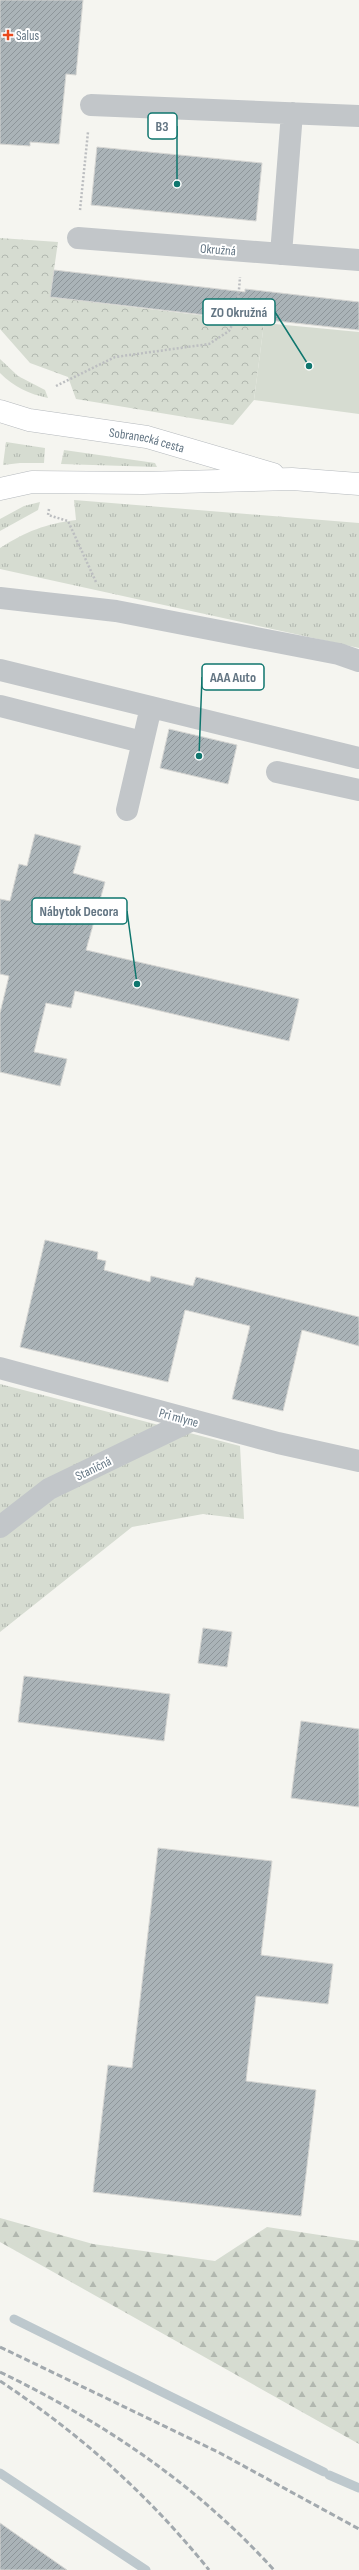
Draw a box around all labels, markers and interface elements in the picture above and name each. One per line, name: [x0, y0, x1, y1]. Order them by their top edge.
place label: Salus: [16, 28, 39, 44]
marker: Salus: [3, 30, 13, 40]
callout: B3: [148, 113, 177, 139]
text: B3: [156, 118, 168, 135]
street label: Okružná: [199, 240, 236, 260]
callout: ZO Okružná: [203, 299, 275, 325]
text: ZO Okružná: [211, 304, 268, 321]
street label: Sobranecká cesta: [108, 425, 186, 457]
callout: AAA Auto: [202, 664, 264, 690]
text: AAA Auto: [209, 669, 256, 686]
callout: Nábytok Decora: [32, 898, 127, 924]
text: Nábytok Decora: [40, 903, 119, 920]
street label: Pri mlyne: [157, 1405, 200, 1431]
street label: Staničná: [73, 1453, 114, 1484]

